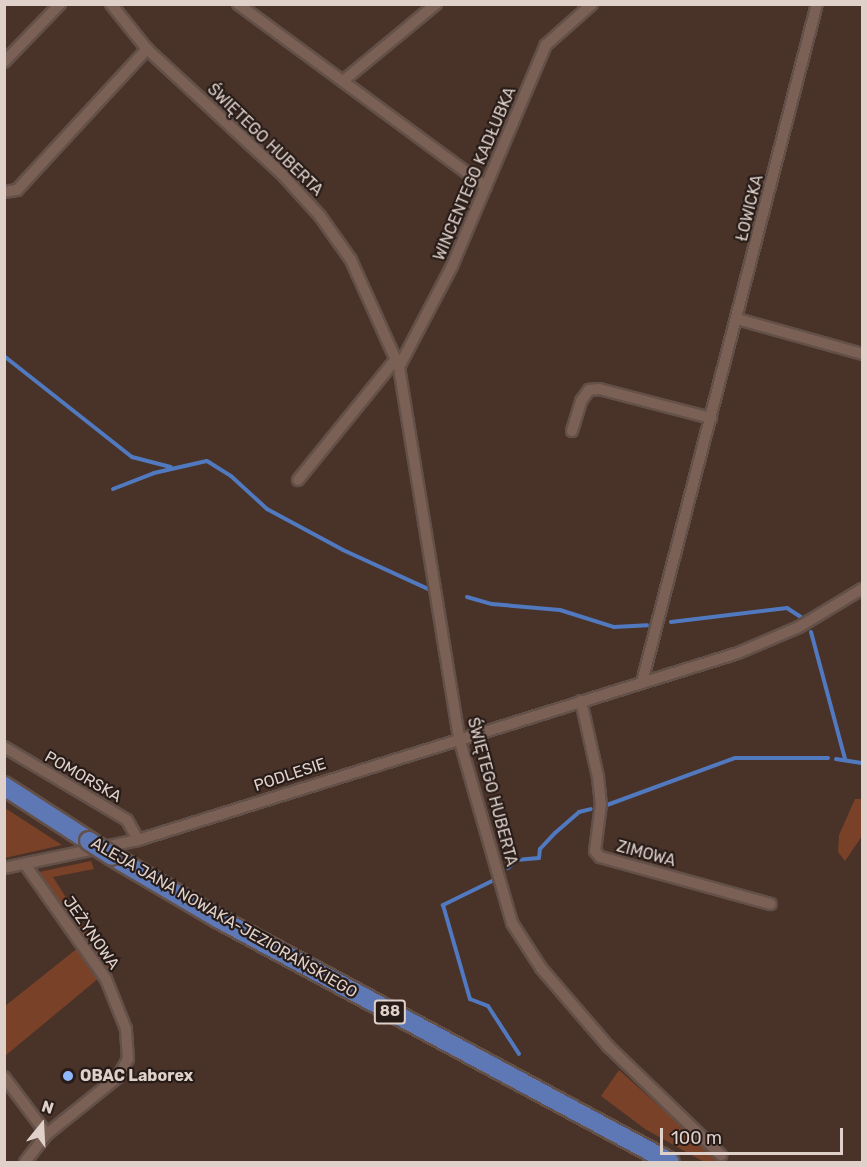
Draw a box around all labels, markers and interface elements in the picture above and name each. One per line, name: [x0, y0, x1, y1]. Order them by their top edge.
street label: ŚWIĘTEGO HUBERTA: [203, 80, 327, 200]
street label: WINCENTEGO KADŁUBKA: [430, 84, 520, 264]
street label: ŁOWICKA: [732, 173, 768, 243]
street label: ŚWIĘTEGO HUBERTA: [463, 715, 521, 869]
street label: POMORSKA: [41, 747, 125, 807]
street label: PODLESIE: [251, 754, 329, 796]
street label: ALEJA JANA NOWAKA-JEZIORAŃSKIEGO: [87, 833, 361, 1003]
street label: ZIMOWA: [614, 837, 678, 871]
street label: JEŻYNOWA: [59, 893, 123, 973]
road number: 88: [374, 1000, 406, 1024]
place label: OBAC Laborex: [80, 1066, 193, 1086]
marker: OBAC Laborex: [61, 1069, 75, 1083]
north arrow: [12, 1095, 72, 1155]
text: N: [39, 1097, 56, 1118]
scale bar: [663, 1116, 846, 1154]
text: 100 m: [671, 1127, 722, 1149]

